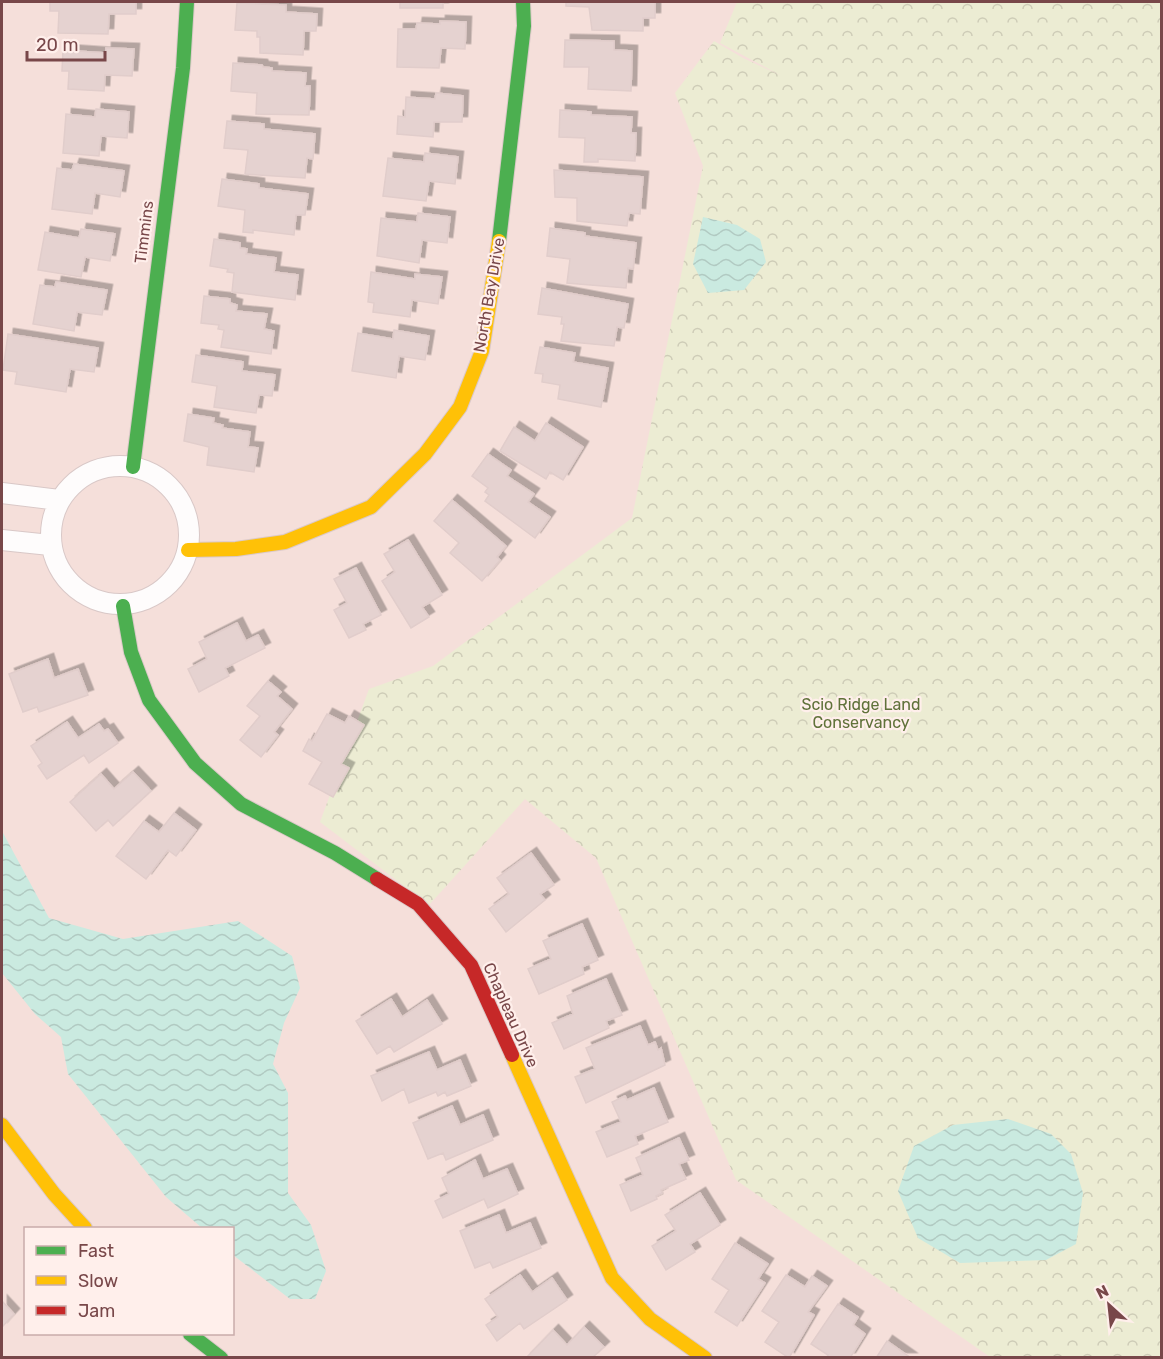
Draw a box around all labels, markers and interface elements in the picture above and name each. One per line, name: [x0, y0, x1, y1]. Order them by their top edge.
scale bar: [27, 24, 105, 62]
text: 20 m: [36, 34, 78, 56]
street label: Timmins: [131, 199, 157, 265]
street label: North Bay Drive: [470, 236, 508, 354]
park label: Scio Ridge Land Conservancy: [801, 695, 921, 732]
street label: Chapleau Drive: [479, 960, 543, 1070]
legend: [24, 1227, 234, 1335]
text: Fast: [78, 1240, 114, 1262]
text: Slow: [78, 1270, 118, 1292]
north arrow: [1079, 1275, 1139, 1335]
text: N: [1093, 1281, 1112, 1303]
text: Jam: [78, 1300, 115, 1322]

